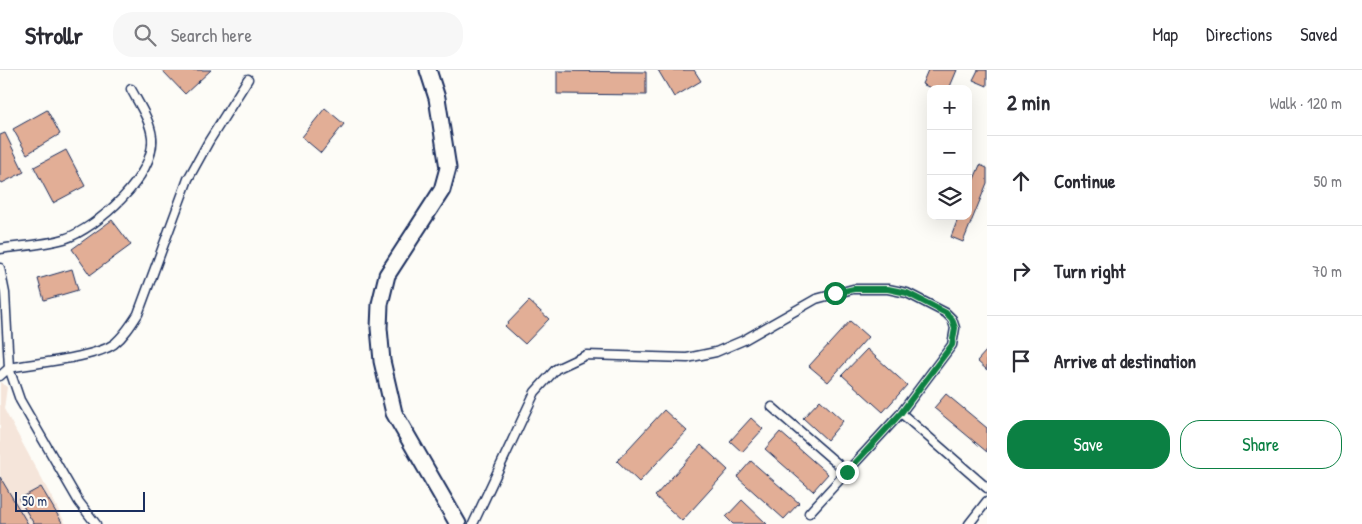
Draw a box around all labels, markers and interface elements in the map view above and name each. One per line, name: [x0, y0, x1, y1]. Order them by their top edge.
search box: [113, 12, 463, 57]
text: Strollr: [25, 19, 83, 51]
icon: search: [131, 21, 159, 49]
text: Search here: [171, 22, 252, 48]
text: Map: [1153, 22, 1178, 47]
text: Directions: [1206, 22, 1272, 47]
text: Saved: [1300, 22, 1337, 47]
map controls: [927, 85, 972, 220]
button: +: [927, 85, 972, 130]
text: 2 min: [1007, 88, 1050, 117]
text: Walk · 120 m: [1269, 92, 1342, 114]
button: −: [927, 130, 972, 175]
icon: ahead: [1007, 167, 1035, 195]
text: Continue: [1054, 168, 1115, 194]
text: 50 m: [1314, 170, 1342, 192]
button: layers: [927, 175, 972, 220]
icon: right: [1007, 257, 1035, 285]
text: Turn right: [1054, 258, 1125, 284]
text: 70 m: [1312, 260, 1342, 282]
route start: [824, 282, 847, 305]
icon: arrive: [1007, 347, 1035, 375]
text: Arrive at destination: [1054, 348, 1196, 374]
button: Save: [1007, 420, 1170, 469]
button: Share: [1180, 420, 1342, 469]
route end: [836, 461, 859, 484]
scale bar: [15, 489, 145, 512]
text: 50 m: [22, 491, 47, 510]

